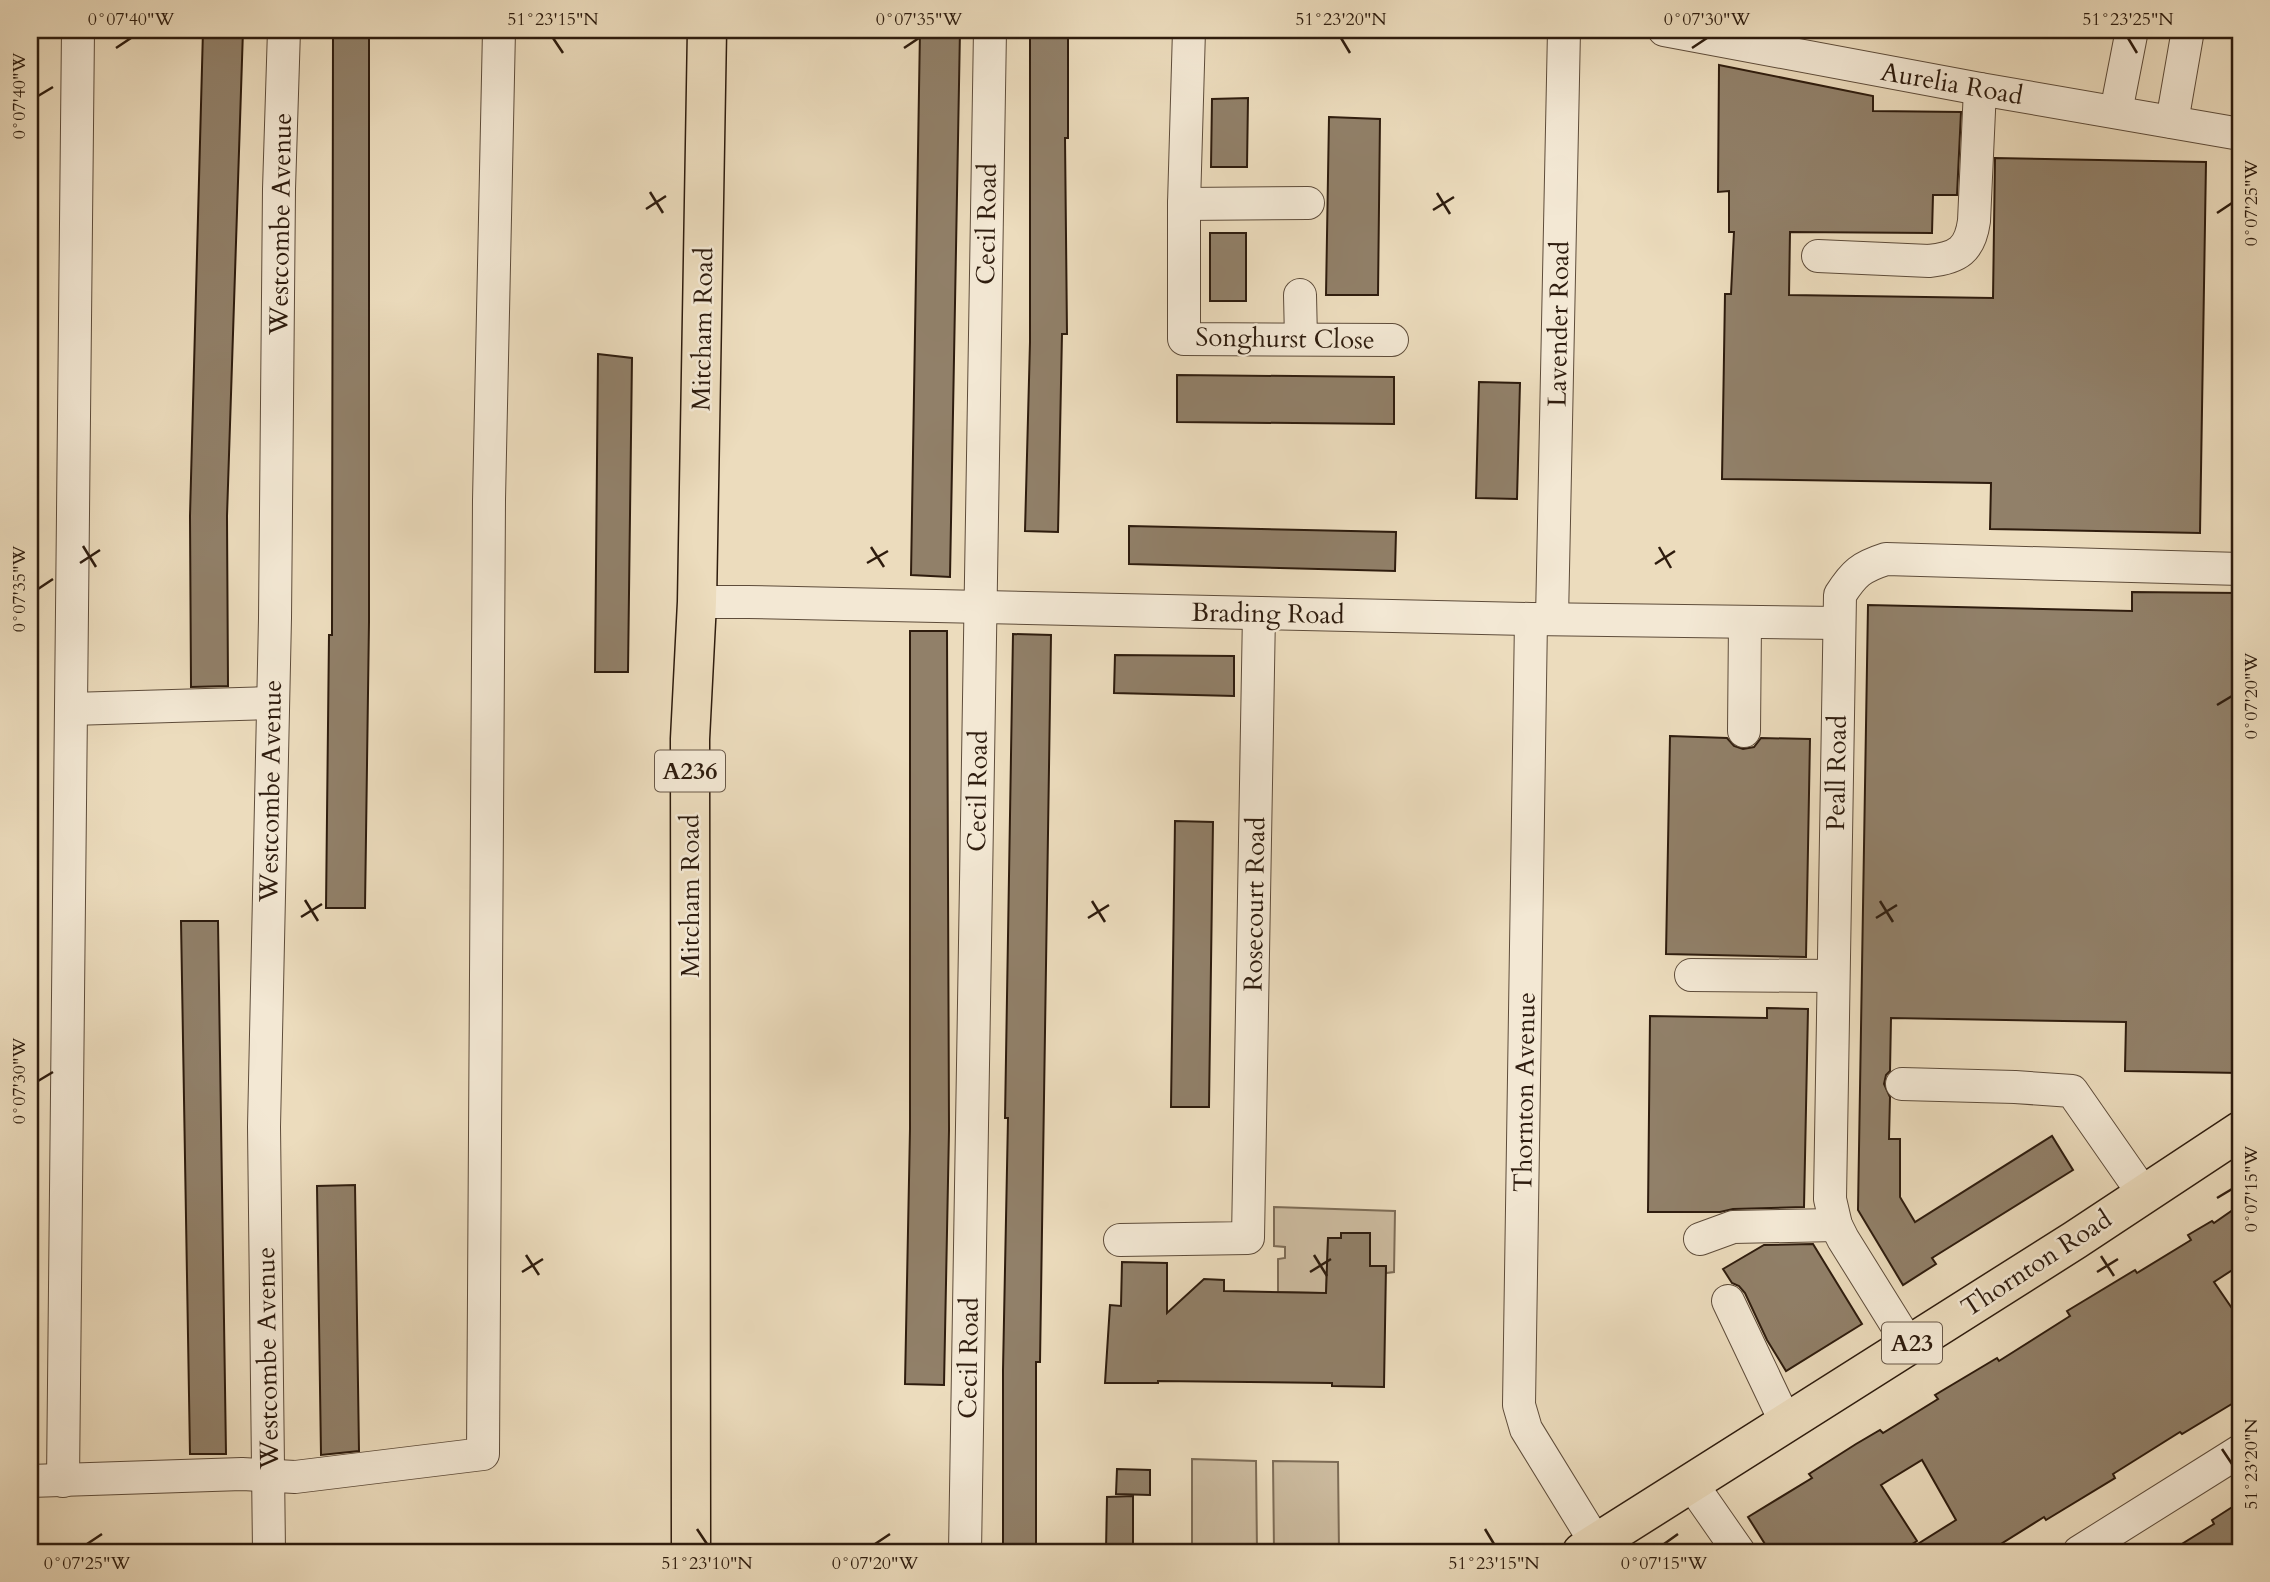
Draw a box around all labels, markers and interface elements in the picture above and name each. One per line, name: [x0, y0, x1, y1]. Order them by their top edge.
text: 0°07'40"W: [88, 7, 174, 32]
text: 51°23'15"N: [507, 7, 599, 32]
text: 0°07'35"W: [876, 7, 962, 32]
text: 51°23'20"N: [1295, 7, 1387, 32]
text: 0°07'30"W: [1664, 7, 1750, 32]
text: 51°23'25"N: [2082, 7, 2174, 32]
text: 0°07'40"W: [7, 53, 32, 139]
street label: Aurelia Road: [1878, 54, 2026, 113]
street label: Westcombe Avenue: [261, 113, 300, 336]
text: 0°07'25"W: [2239, 160, 2264, 246]
street label: Cecil Road: [968, 163, 1005, 285]
street label: Lavender Road: [1540, 241, 1577, 407]
street label: Mitcham Road: [684, 247, 721, 411]
street label: Songhurst Close: [1195, 319, 1375, 358]
text: 0°07'35"W: [7, 546, 32, 632]
street label: Brading Road: [1191, 595, 1345, 632]
text: 0°07'20"W: [2239, 653, 2264, 739]
street label: Westcombe Avenue: [251, 680, 290, 903]
street label: Peall Road: [1818, 715, 1855, 831]
street label: Cecil Road: [959, 730, 996, 852]
road number: A236: [655, 750, 725, 792]
street label: Mitcham Road: [673, 814, 708, 978]
street label: Rosecourt Road: [1235, 816, 1274, 992]
street label: Thornton Avenue: [1505, 992, 1544, 1192]
text: 0°07'30"W: [7, 1038, 32, 1124]
text: 0°07'15"W: [2239, 1146, 2264, 1232]
street label: Thornton Road: [1954, 1202, 2118, 1325]
street label: Westcombe Avenue: [248, 1247, 287, 1470]
street label: Cecil Road: [950, 1297, 987, 1419]
road number: A23: [1882, 1322, 1942, 1364]
text: 51°23'20"N: [2239, 1418, 2264, 1510]
text: 0°07'25"W: [44, 1551, 130, 1576]
text: 51°23'10"N: [661, 1551, 753, 1576]
text: 0°07'20"W: [832, 1551, 918, 1576]
text: 51°23'15"N: [1448, 1551, 1540, 1576]
text: 0°07'15"W: [1621, 1551, 1707, 1576]

